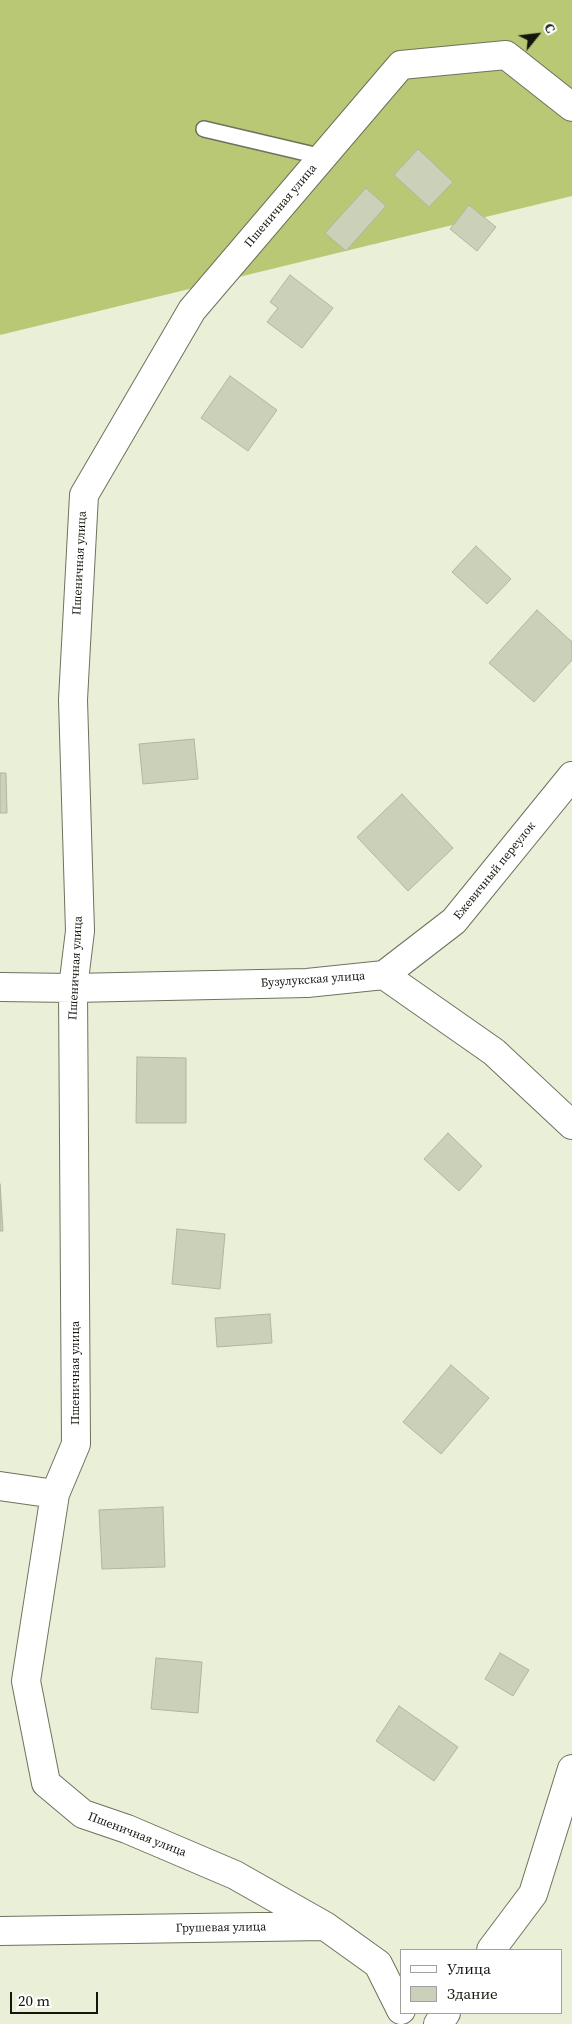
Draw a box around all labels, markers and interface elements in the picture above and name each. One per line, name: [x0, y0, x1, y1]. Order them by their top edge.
north arrow: [512, 10, 562, 60]
text: С: [539, 19, 561, 36]
street label: Пшеничная улица: [242, 161, 320, 251]
street label: Пшеничная улица: [70, 511, 90, 615]
street label: Ежевичный переулок: [451, 819, 539, 923]
street label: Пшеничная улица: [66, 916, 86, 1020]
street label: Бузулукская улица: [260, 969, 366, 991]
street label: Пшеничная улица: [69, 1321, 83, 1425]
street label: Пшеничная улица: [86, 1810, 188, 1860]
street label: Грушевая улица: [175, 1920, 267, 1936]
legend: [400, 1949, 562, 2014]
text: Улица: [447, 1958, 491, 1979]
scale bar: [12, 1982, 100, 2014]
text: Здание: [447, 1983, 498, 2004]
text: 20 m: [18, 1990, 50, 2011]

